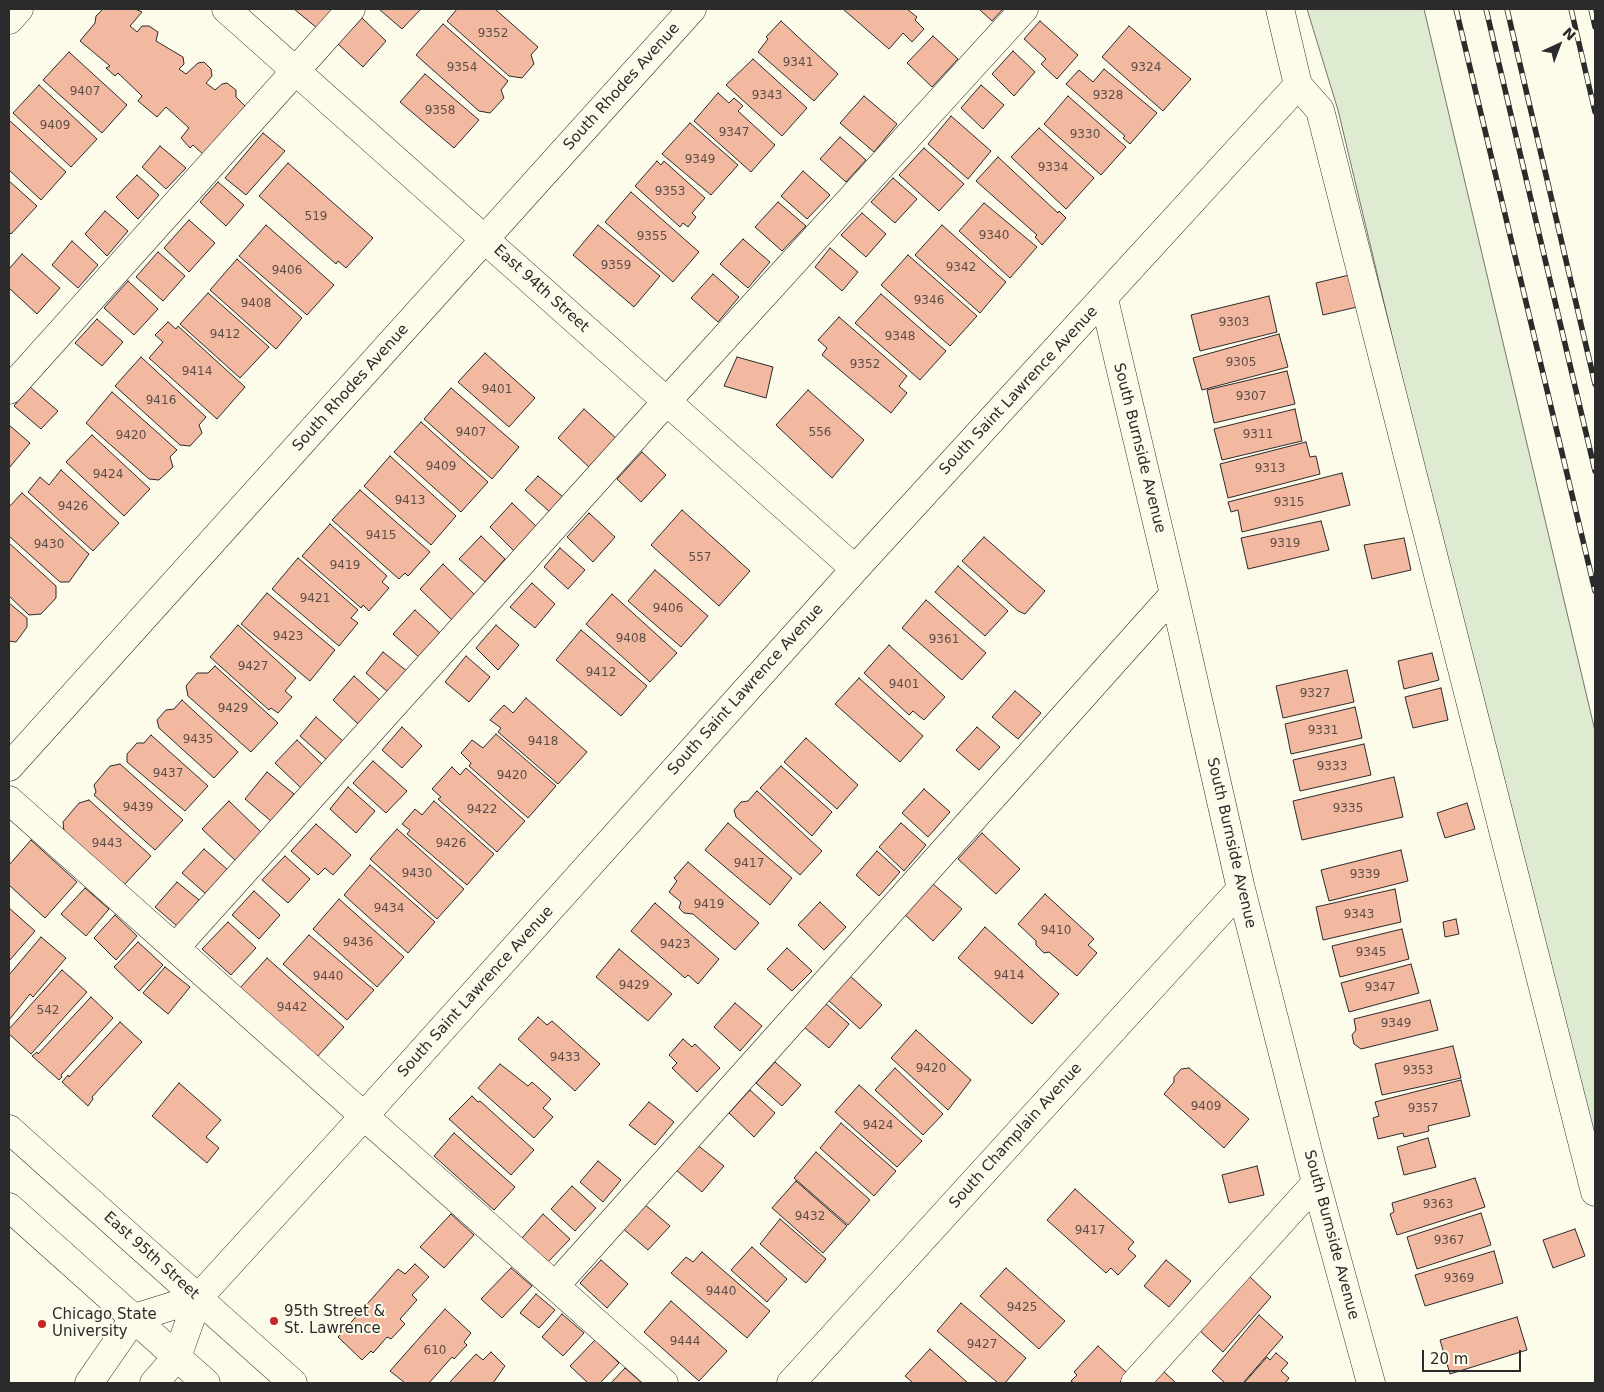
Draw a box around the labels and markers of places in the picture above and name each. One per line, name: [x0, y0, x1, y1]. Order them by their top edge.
place label: 95th Street & St. Lawrence: [284, 1303, 385, 1338]
place label: Chicago State University: [52, 1306, 157, 1341]
marker: 95th Street & St. Lawrence: [268, 1315, 280, 1327]
marker: Chicago State University: [36, 1318, 48, 1330]

